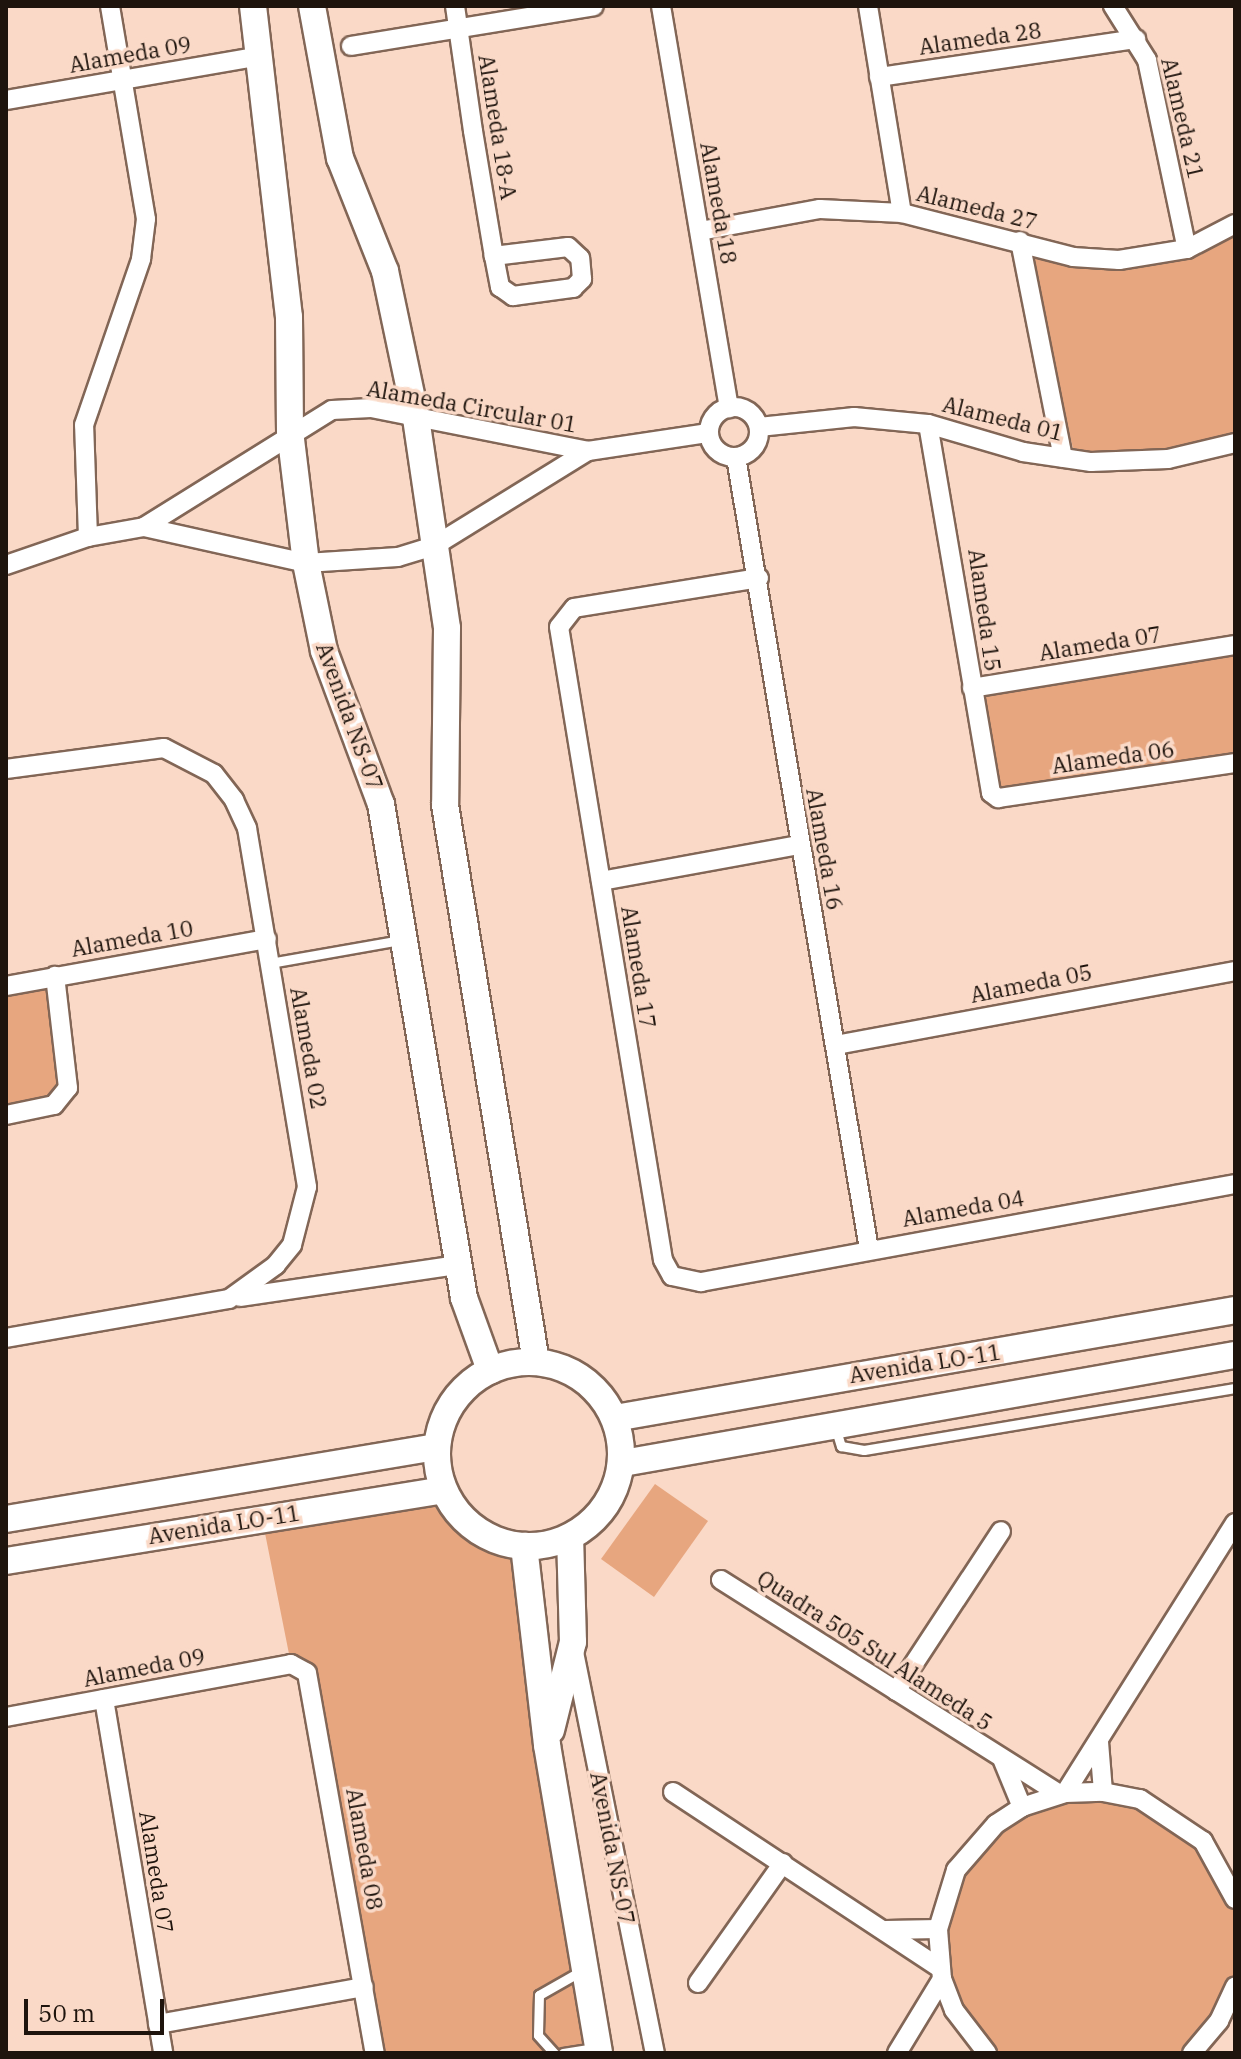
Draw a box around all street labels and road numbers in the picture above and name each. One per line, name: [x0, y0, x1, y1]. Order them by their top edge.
street label: Alameda 28: [917, 16, 1043, 60]
street label: Alameda 09: [67, 30, 193, 78]
street label: Alameda 18-A: [474, 53, 522, 201]
street label: Alameda 21: [1156, 55, 1210, 181]
street label: Alameda 18: [695, 140, 743, 266]
street label: Alameda 27: [914, 179, 1040, 235]
street label: Alameda Circular 01: [365, 375, 579, 437]
street label: Alameda 01: [940, 390, 1066, 446]
street label: Alameda 15: [963, 547, 1007, 673]
street label: Alameda 07: [1037, 620, 1163, 666]
street label: Avenida NS-07: [311, 639, 389, 793]
street label: Alameda 06: [1050, 735, 1176, 779]
street label: Alameda 16: [801, 786, 849, 912]
street label: Alameda 17: [616, 904, 662, 1030]
street label: Alameda 10: [69, 914, 195, 962]
street label: Alameda 05: [968, 958, 1094, 1008]
street label: Alameda 02: [285, 985, 333, 1111]
street label: Alameda 04: [900, 1184, 1026, 1232]
street label: Avenida LO-11: [847, 1338, 1003, 1388]
street label: Avenida LO-11: [146, 1499, 302, 1549]
street label: Quadra 505 Sul Alameda 5: [753, 1564, 997, 1736]
street label: Alameda 09: [81, 1642, 207, 1692]
street label: Avenida NS-07: [585, 1770, 641, 1926]
street label: Alameda 08: [341, 1786, 389, 1912]
street label: Alameda 07: [134, 1809, 180, 1935]

